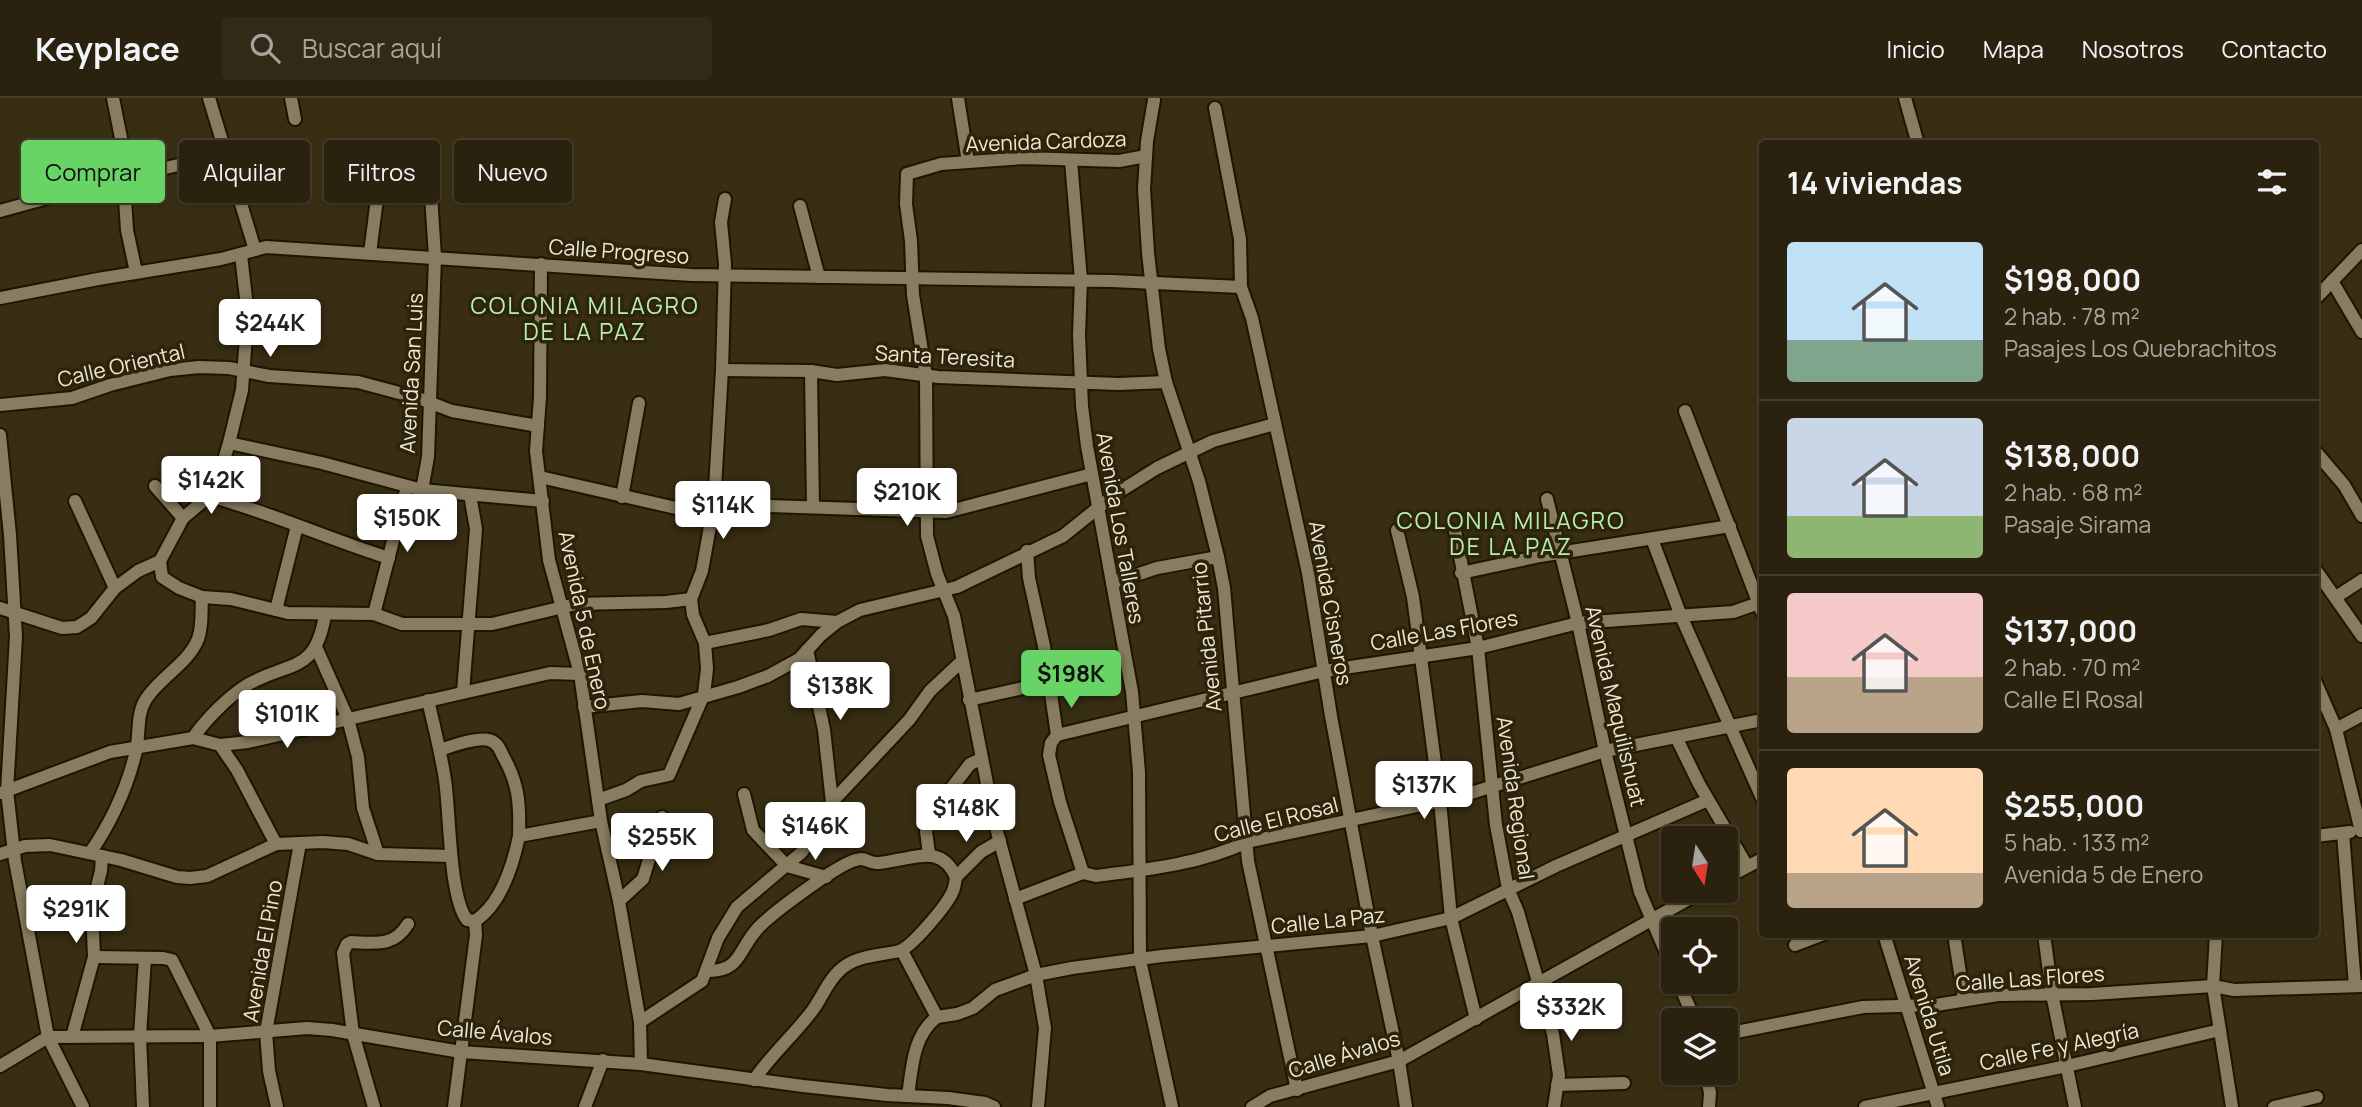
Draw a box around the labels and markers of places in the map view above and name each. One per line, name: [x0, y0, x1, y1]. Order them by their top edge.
pin: $244K: [221, 300, 319, 359]
pin: $142K: [162, 456, 260, 516]
pin: $210K: [858, 468, 956, 528]
pin: $114K: [674, 482, 772, 541]
pin: $150K: [358, 494, 456, 554]
pin: $198K: [1022, 650, 1120, 710]
pin: $138K: [791, 662, 889, 722]
pin: $101K: [238, 690, 336, 750]
pin: $137K: [1375, 762, 1473, 821]
pin: $148K: [917, 784, 1015, 844]
pin: $146K: [766, 802, 864, 862]
pin: $255K: [613, 814, 711, 873]
pin: $291K: [27, 886, 125, 945]
pin: $332K: [1522, 984, 1620, 1043]

